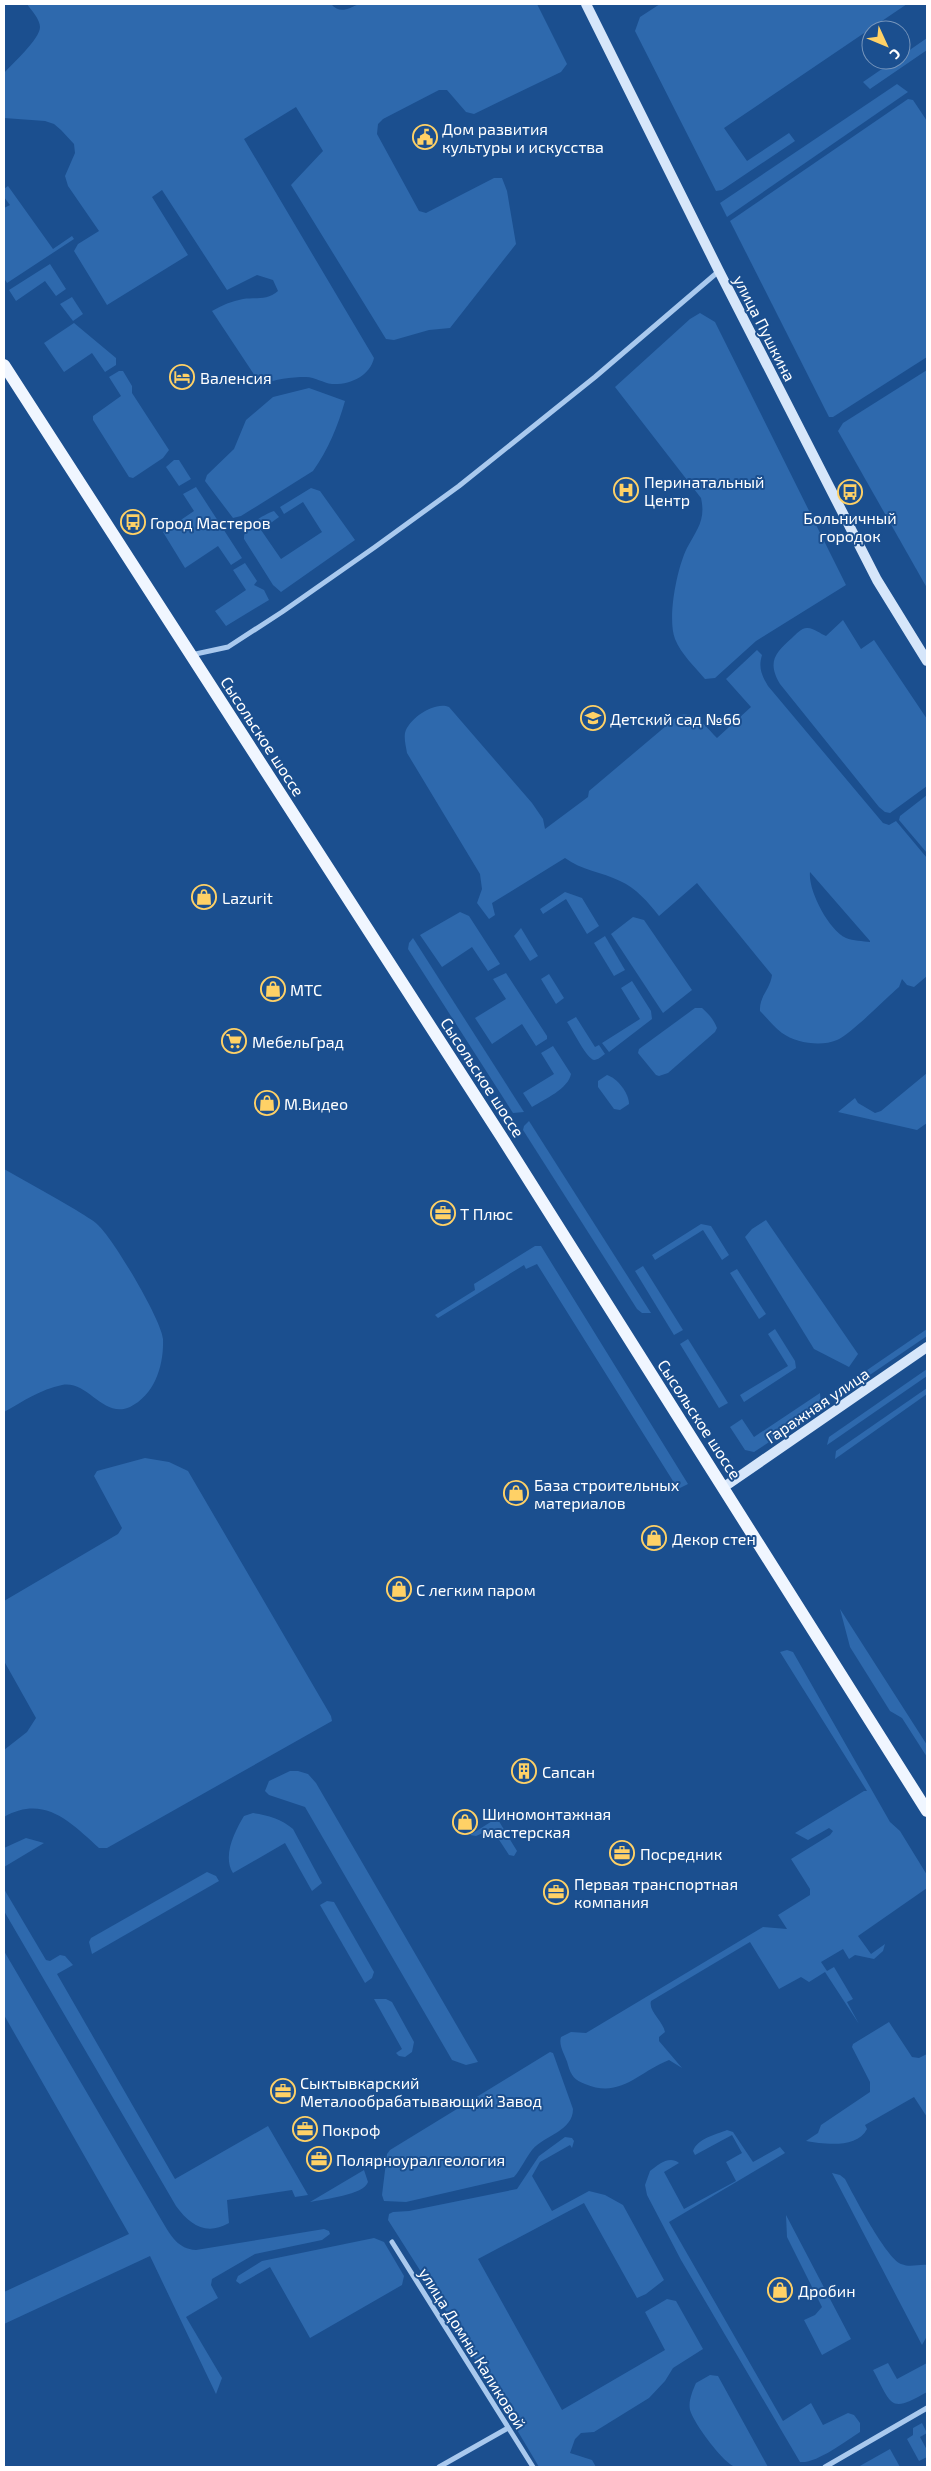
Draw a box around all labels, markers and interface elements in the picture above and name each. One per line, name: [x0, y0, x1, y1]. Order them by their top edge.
north arrow: [861, 20, 911, 70]
text: С: [887, 46, 905, 63]
place label: Дом развития культуры и искусства: [442, 119, 604, 157]
public building icon: Дом развития культуры и искусства: [412, 124, 438, 150]
street label: улица Пушкина: [729, 272, 800, 385]
hotel icon: Валенсия: [169, 364, 195, 390]
place label: Валенсия: [200, 368, 272, 387]
place label: Перинатальный Центр: [644, 472, 764, 509]
hospital icon: Перинатальный Центр: [613, 477, 639, 503]
bus stop icon: Больничный городок: [837, 479, 863, 505]
place label: Больничный городок: [803, 508, 897, 545]
bus stop icon: Город Мастеров: [120, 509, 146, 535]
place label: Город Мастеров: [150, 513, 271, 532]
street label: Сысольское шоссе: [217, 673, 309, 799]
school or university icon: Детский сад №66: [580, 705, 606, 731]
place label: Детский сад №66: [610, 709, 741, 728]
shop icon: Lazurit: [191, 884, 217, 910]
place label: Lazurit: [222, 888, 273, 907]
shop icon: МТС: [260, 976, 286, 1002]
place label: МТС: [290, 980, 322, 999]
street label: Сысольское шоссе: [437, 1014, 529, 1140]
supermarket icon: МебельГрад: [221, 1028, 247, 1054]
place label: МебельГрад: [252, 1032, 344, 1051]
shop icon: М.Видео: [254, 1090, 280, 1116]
place label: М.Видео: [284, 1094, 348, 1113]
office icon: Т Плюс: [430, 1200, 456, 1226]
place label: Т Плюс: [460, 1204, 513, 1223]
street label: Сысольское шоссе: [654, 1356, 746, 1482]
street label: Гаражная улица: [761, 1363, 873, 1448]
place label: База строительных материалов: [534, 1475, 680, 1512]
shop icon: База строительных материалов: [503, 1480, 529, 1506]
shop icon: Декор стен: [641, 1525, 667, 1551]
place label: Декор стен: [672, 1529, 756, 1548]
shop icon: С легким паром: [386, 1576, 412, 1602]
place label: С легким паром: [416, 1580, 536, 1599]
building icon: Сапсан: [511, 1758, 537, 1784]
place label: Сапсан: [542, 1762, 595, 1781]
place label: Шиномонтажная мастерская: [482, 1804, 611, 1841]
shop icon: Шиномонтажная мастерская: [452, 1809, 478, 1835]
office icon: Посредник: [609, 1840, 635, 1866]
place label: Посредник: [640, 1844, 723, 1863]
place label: Первая транспортная компания: [574, 1874, 738, 1911]
office icon: Первая транспортная компания: [543, 1879, 569, 1905]
place label: Сыктывкарский Металообрабатывающий Завод: [300, 2073, 542, 2110]
office icon: Сыктывкарский Металообрабатывающий Завод: [270, 2078, 296, 2104]
office icon: Покроф: [292, 2116, 318, 2142]
place label: Покроф: [322, 2120, 380, 2139]
office icon: Полярноуралгеология: [306, 2146, 332, 2172]
place label: Полярноуралгеология: [336, 2150, 505, 2170]
street label: улица Домны Каликовой: [415, 2264, 531, 2433]
shop icon: Дробин: [767, 2277, 793, 2303]
place label: Дробин: [798, 2281, 855, 2300]

